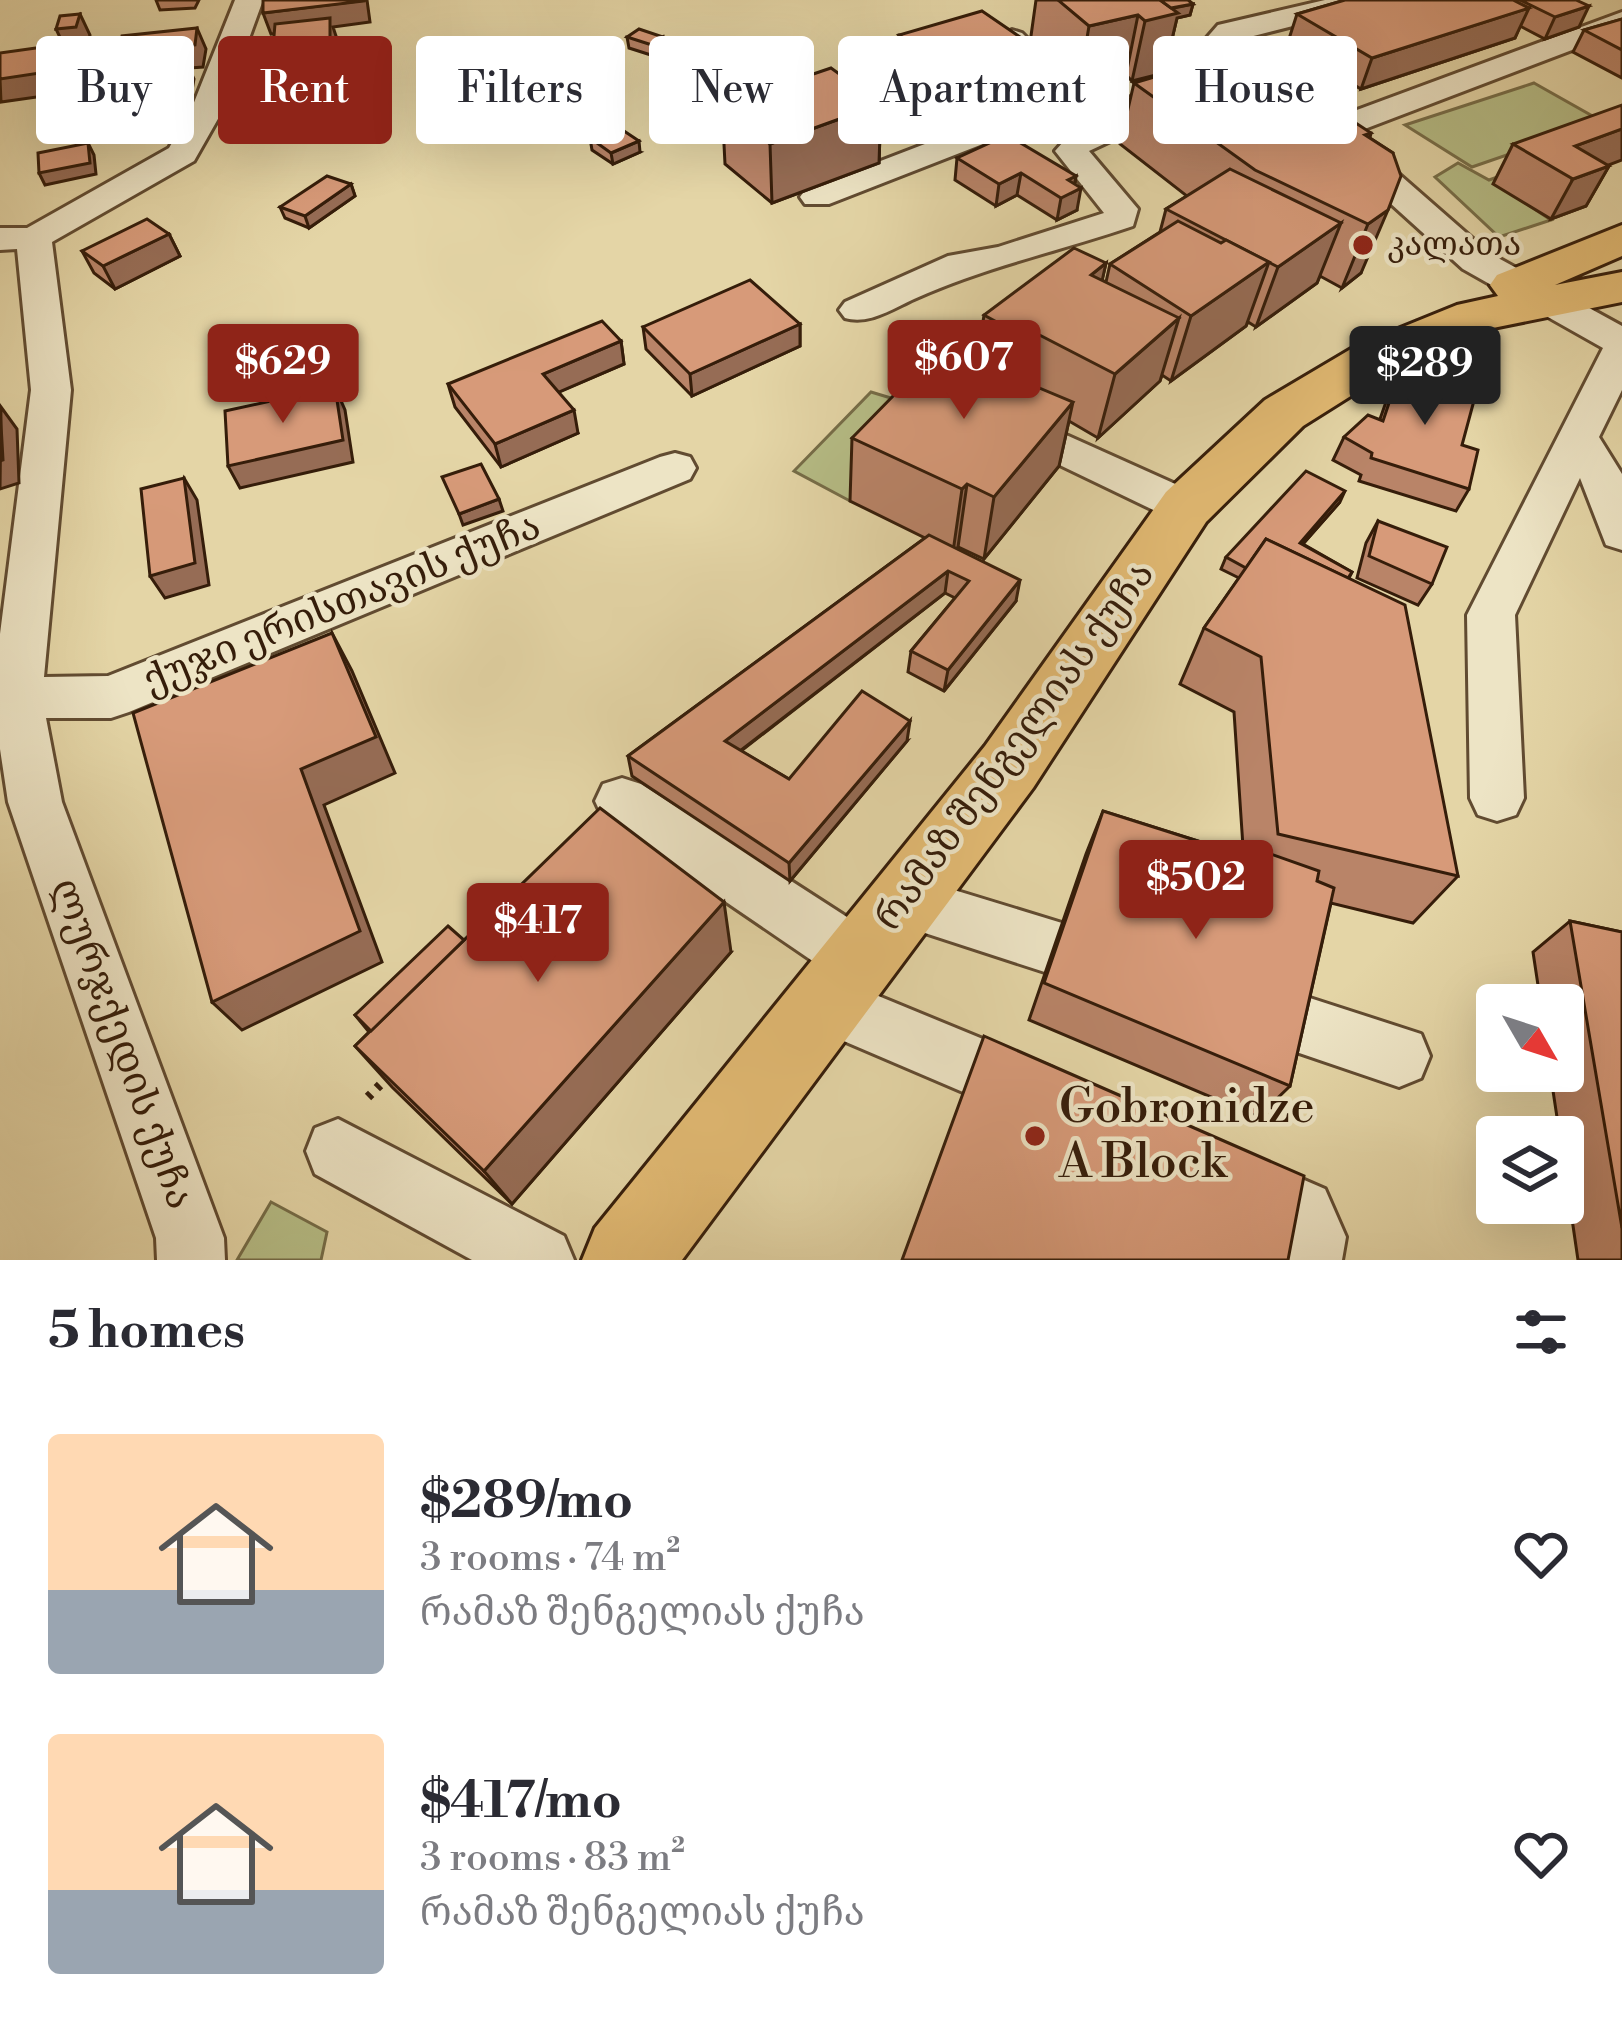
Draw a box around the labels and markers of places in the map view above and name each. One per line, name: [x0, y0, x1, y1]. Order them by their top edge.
place label: კალათა: [1387, 225, 1521, 266]
marker: კალათა: [1350, 232, 1376, 258]
pin: $607: [893, 320, 1035, 422]
pin: $629: [212, 324, 354, 426]
pin: $289: [1354, 326, 1496, 428]
pin: $502: [1125, 840, 1267, 942]
pin: $417: [467, 883, 609, 985]
place label: Gobronidze A Block: [1058, 1078, 1315, 1193]
marker: Gobronidze A Block: [1022, 1123, 1048, 1149]

